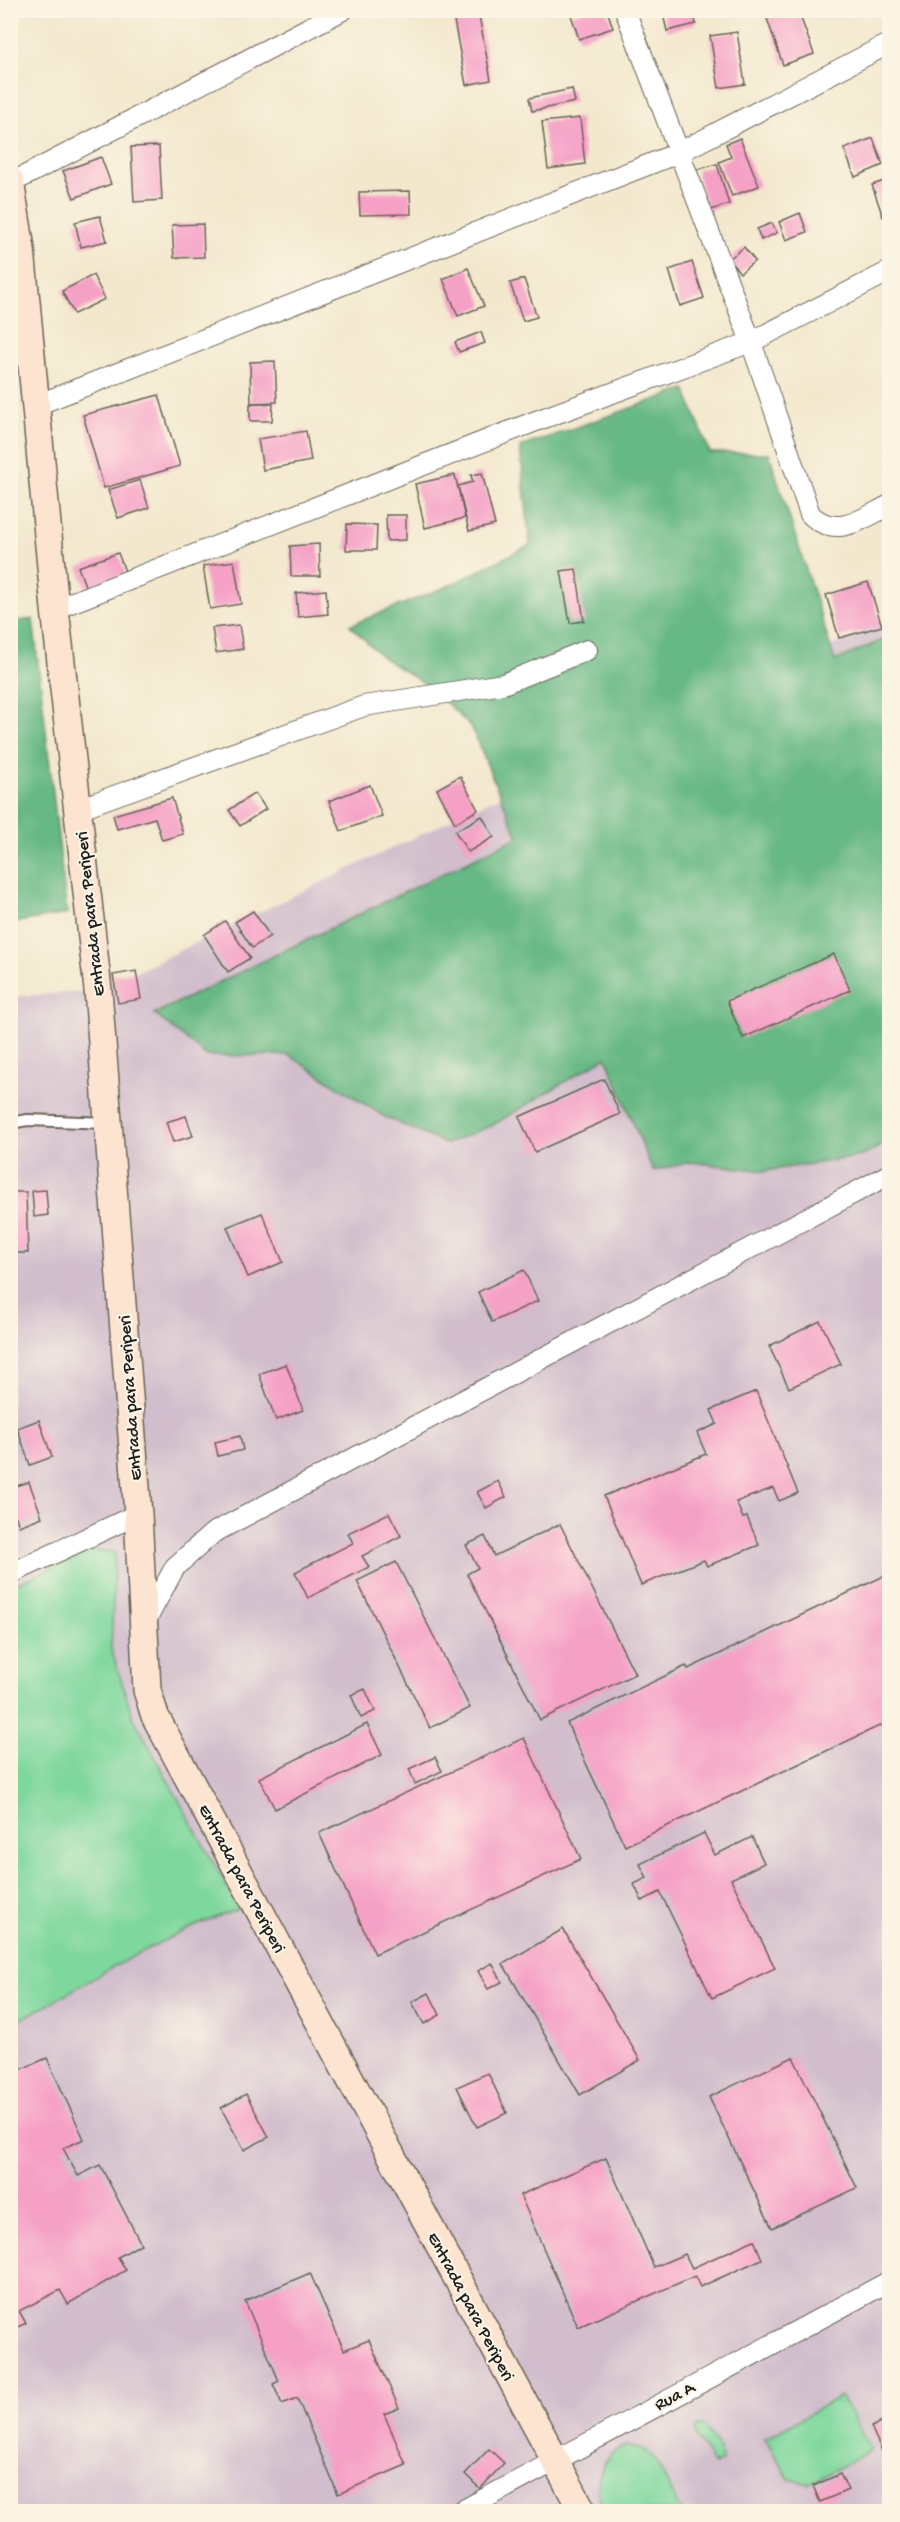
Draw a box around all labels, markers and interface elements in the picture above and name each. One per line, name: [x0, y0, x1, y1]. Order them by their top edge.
street label: Entrada para Periperi: [72, 830, 111, 997]
street label: Entrada para Periperi: [115, 1314, 148, 1481]
street label: Entrada para Periperi: [193, 1801, 289, 1957]
street label: Entrada para Periperi: [422, 2229, 518, 2385]
street label: Rua A: [651, 2377, 700, 2417]

